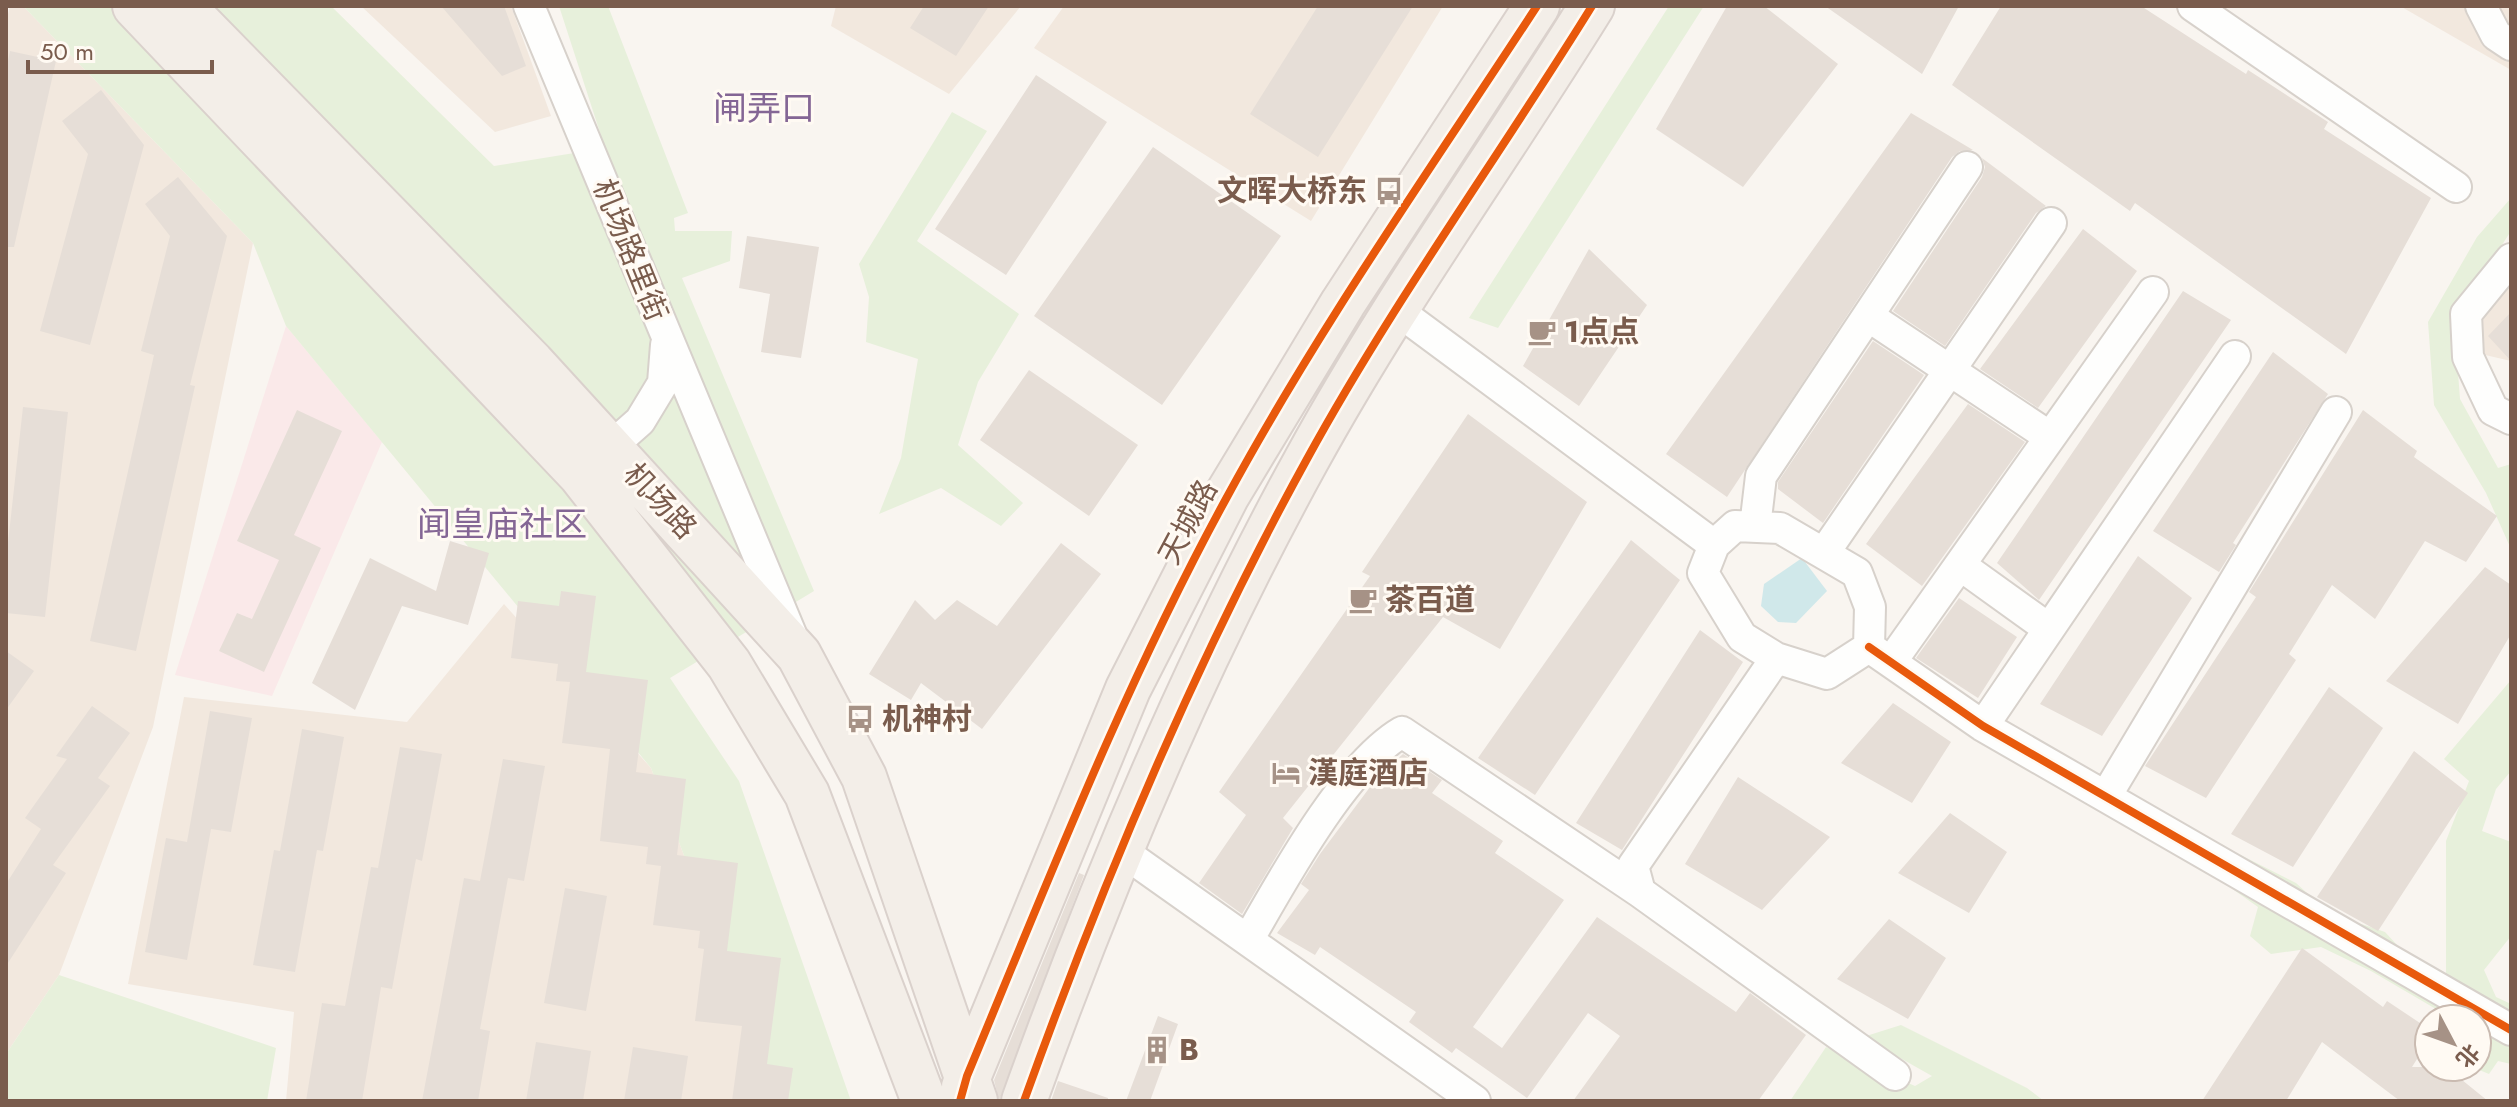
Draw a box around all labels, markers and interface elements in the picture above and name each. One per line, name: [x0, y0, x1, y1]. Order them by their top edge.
scale bar: [28, 24, 212, 74]
text: 50 m: [40, 34, 94, 69]
district label: 闸弄口: [713, 84, 815, 133]
place label: 文晖大桥东: [1217, 169, 1367, 212]
street label: 机场路里街: [582, 172, 678, 327]
bus stop icon: 文晖大桥东: [1374, 176, 1404, 206]
place label: 1点点: [1564, 310, 1639, 353]
cafe icon: 1点点: [1527, 317, 1557, 347]
street label: 机场路: [614, 453, 707, 548]
street label: 天城路: [1147, 472, 1228, 572]
district label: 闻皇庙社区: [417, 500, 587, 549]
place label: 茶百道: [1385, 578, 1475, 621]
cafe icon: 茶百道: [1348, 585, 1378, 615]
place label: 机神村: [882, 697, 972, 740]
bus stop icon: 机神村: [845, 704, 875, 734]
place label: 漢庭酒店: [1308, 751, 1428, 794]
hotel icon: 漢庭酒店: [1271, 758, 1301, 788]
north arrow: [2413, 1003, 2493, 1083]
place label: B: [1179, 1028, 1199, 1071]
building icon: B: [1142, 1035, 1172, 1065]
text: 北: [2449, 1037, 2487, 1075]

